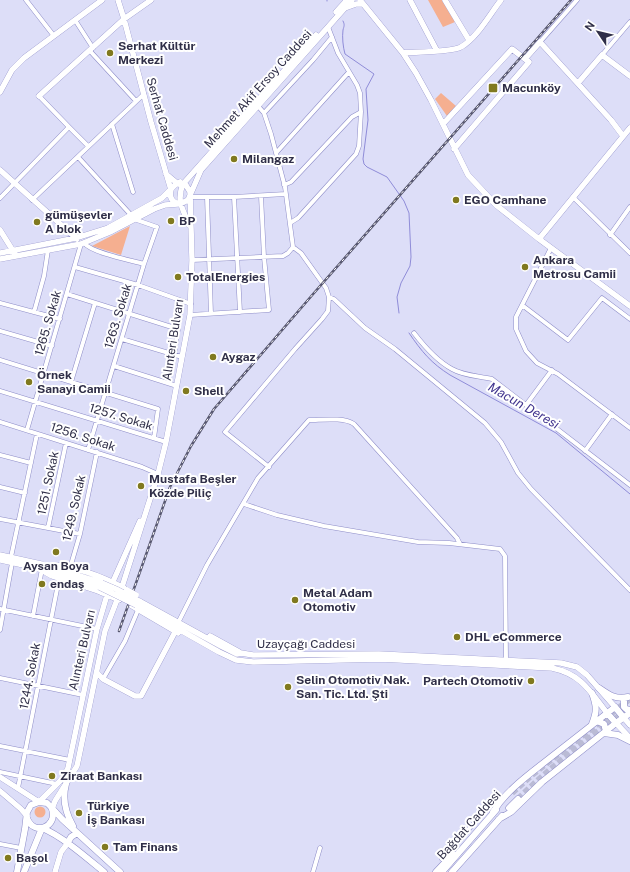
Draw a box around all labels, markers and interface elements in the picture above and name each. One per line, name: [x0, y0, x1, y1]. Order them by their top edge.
north arrow: [578, 12, 618, 52]
text: N: [582, 19, 597, 33]
street label: Mehmet Akif Ersoy Caddesi: [201, 27, 315, 151]
place label: Serhat Kültür Merkezi: [118, 39, 195, 67]
marker: Serhat Kültür Merkezi: [105, 48, 115, 58]
street label: Serhat Caddesi: [144, 76, 180, 162]
place label: Macunköy: [502, 81, 561, 95]
marker: Macunköy: [487, 82, 499, 94]
place label: Milangaz: [242, 152, 294, 166]
marker: Milangaz: [229, 154, 239, 164]
place label: EGO Camhane: [464, 193, 546, 207]
marker: EGO Camhane: [451, 195, 461, 205]
place label: gümüşevler A blok: [45, 208, 112, 236]
place label: BP: [179, 214, 195, 228]
marker: BP: [166, 216, 176, 226]
marker: gümüşevler A blok: [32, 217, 42, 227]
place label: Ankara Metrosu Camii: [533, 253, 616, 281]
marker: Ankara Metrosu Camii: [520, 262, 530, 272]
place label: TotalEnergies: [186, 270, 265, 284]
marker: TotalEnergies: [173, 272, 183, 282]
street label: 1263. Sokak: [101, 282, 135, 350]
street label: 1265. Sokak: [32, 288, 64, 357]
street label: Alınteri Bulvarı: [160, 298, 186, 382]
place label: Aygaz: [221, 350, 256, 364]
marker: Aygaz: [208, 352, 218, 362]
place label: Örnek Sanayi Camii: [37, 367, 111, 396]
marker: Örnek Sanayi Camii: [24, 377, 34, 387]
water label: Macun Deresi: [485, 379, 563, 432]
place label: Shell: [194, 384, 224, 398]
marker: Shell: [181, 386, 191, 396]
street label: 1257. Sokak: [87, 401, 155, 433]
street label: 1256. Sokak: [49, 420, 118, 454]
street label: 1251. Sokak: [34, 450, 62, 516]
place label: Mustafa Beşler Közde Piliç: [149, 472, 237, 500]
street label: 1249. Sokak: [60, 473, 88, 542]
marker: Mustafa Beşler Közde Piliç: [136, 481, 146, 491]
marker: Aysan Boya: [51, 547, 61, 557]
place label: Aysan Boya: [23, 559, 89, 573]
place label: endaş: [50, 577, 84, 591]
marker: endaş: [37, 579, 47, 589]
place label: Metal Adam Otomotiv: [303, 586, 373, 614]
marker: Metal Adam Otomotiv: [290, 595, 300, 605]
street label: Alınteri Bulvarı: [66, 608, 98, 692]
place label: DHL eCommerce: [465, 630, 562, 644]
marker: DHL eCommerce: [452, 632, 462, 642]
street label: Uzayçağı Caddesi: [257, 637, 355, 651]
street label: 1244. Sokak: [17, 641, 43, 710]
place label: Selin Otomotiv Nak. San. Tic. Ltd. Şti: [296, 673, 410, 701]
place label: Partech Otomotiv: [423, 674, 524, 688]
marker: Partech Otomotiv: [526, 676, 536, 686]
marker: Selin Otomotiv Nak. San. Tic. Ltd. Şti: [283, 682, 293, 692]
place label: Ziraat Bankası: [60, 769, 142, 783]
marker: Ziraat Bankası: [47, 771, 57, 781]
street label: Bağdat Caddesi: [434, 788, 504, 862]
place label: Türkiye İş Bankası: [87, 799, 145, 827]
marker: Türkiye İş Bankası: [74, 808, 84, 818]
place label: Tam Finans: [113, 840, 178, 854]
marker: Tam Finans: [100, 842, 110, 852]
place label: Başol: [16, 851, 48, 865]
marker: Başol: [3, 853, 13, 863]

